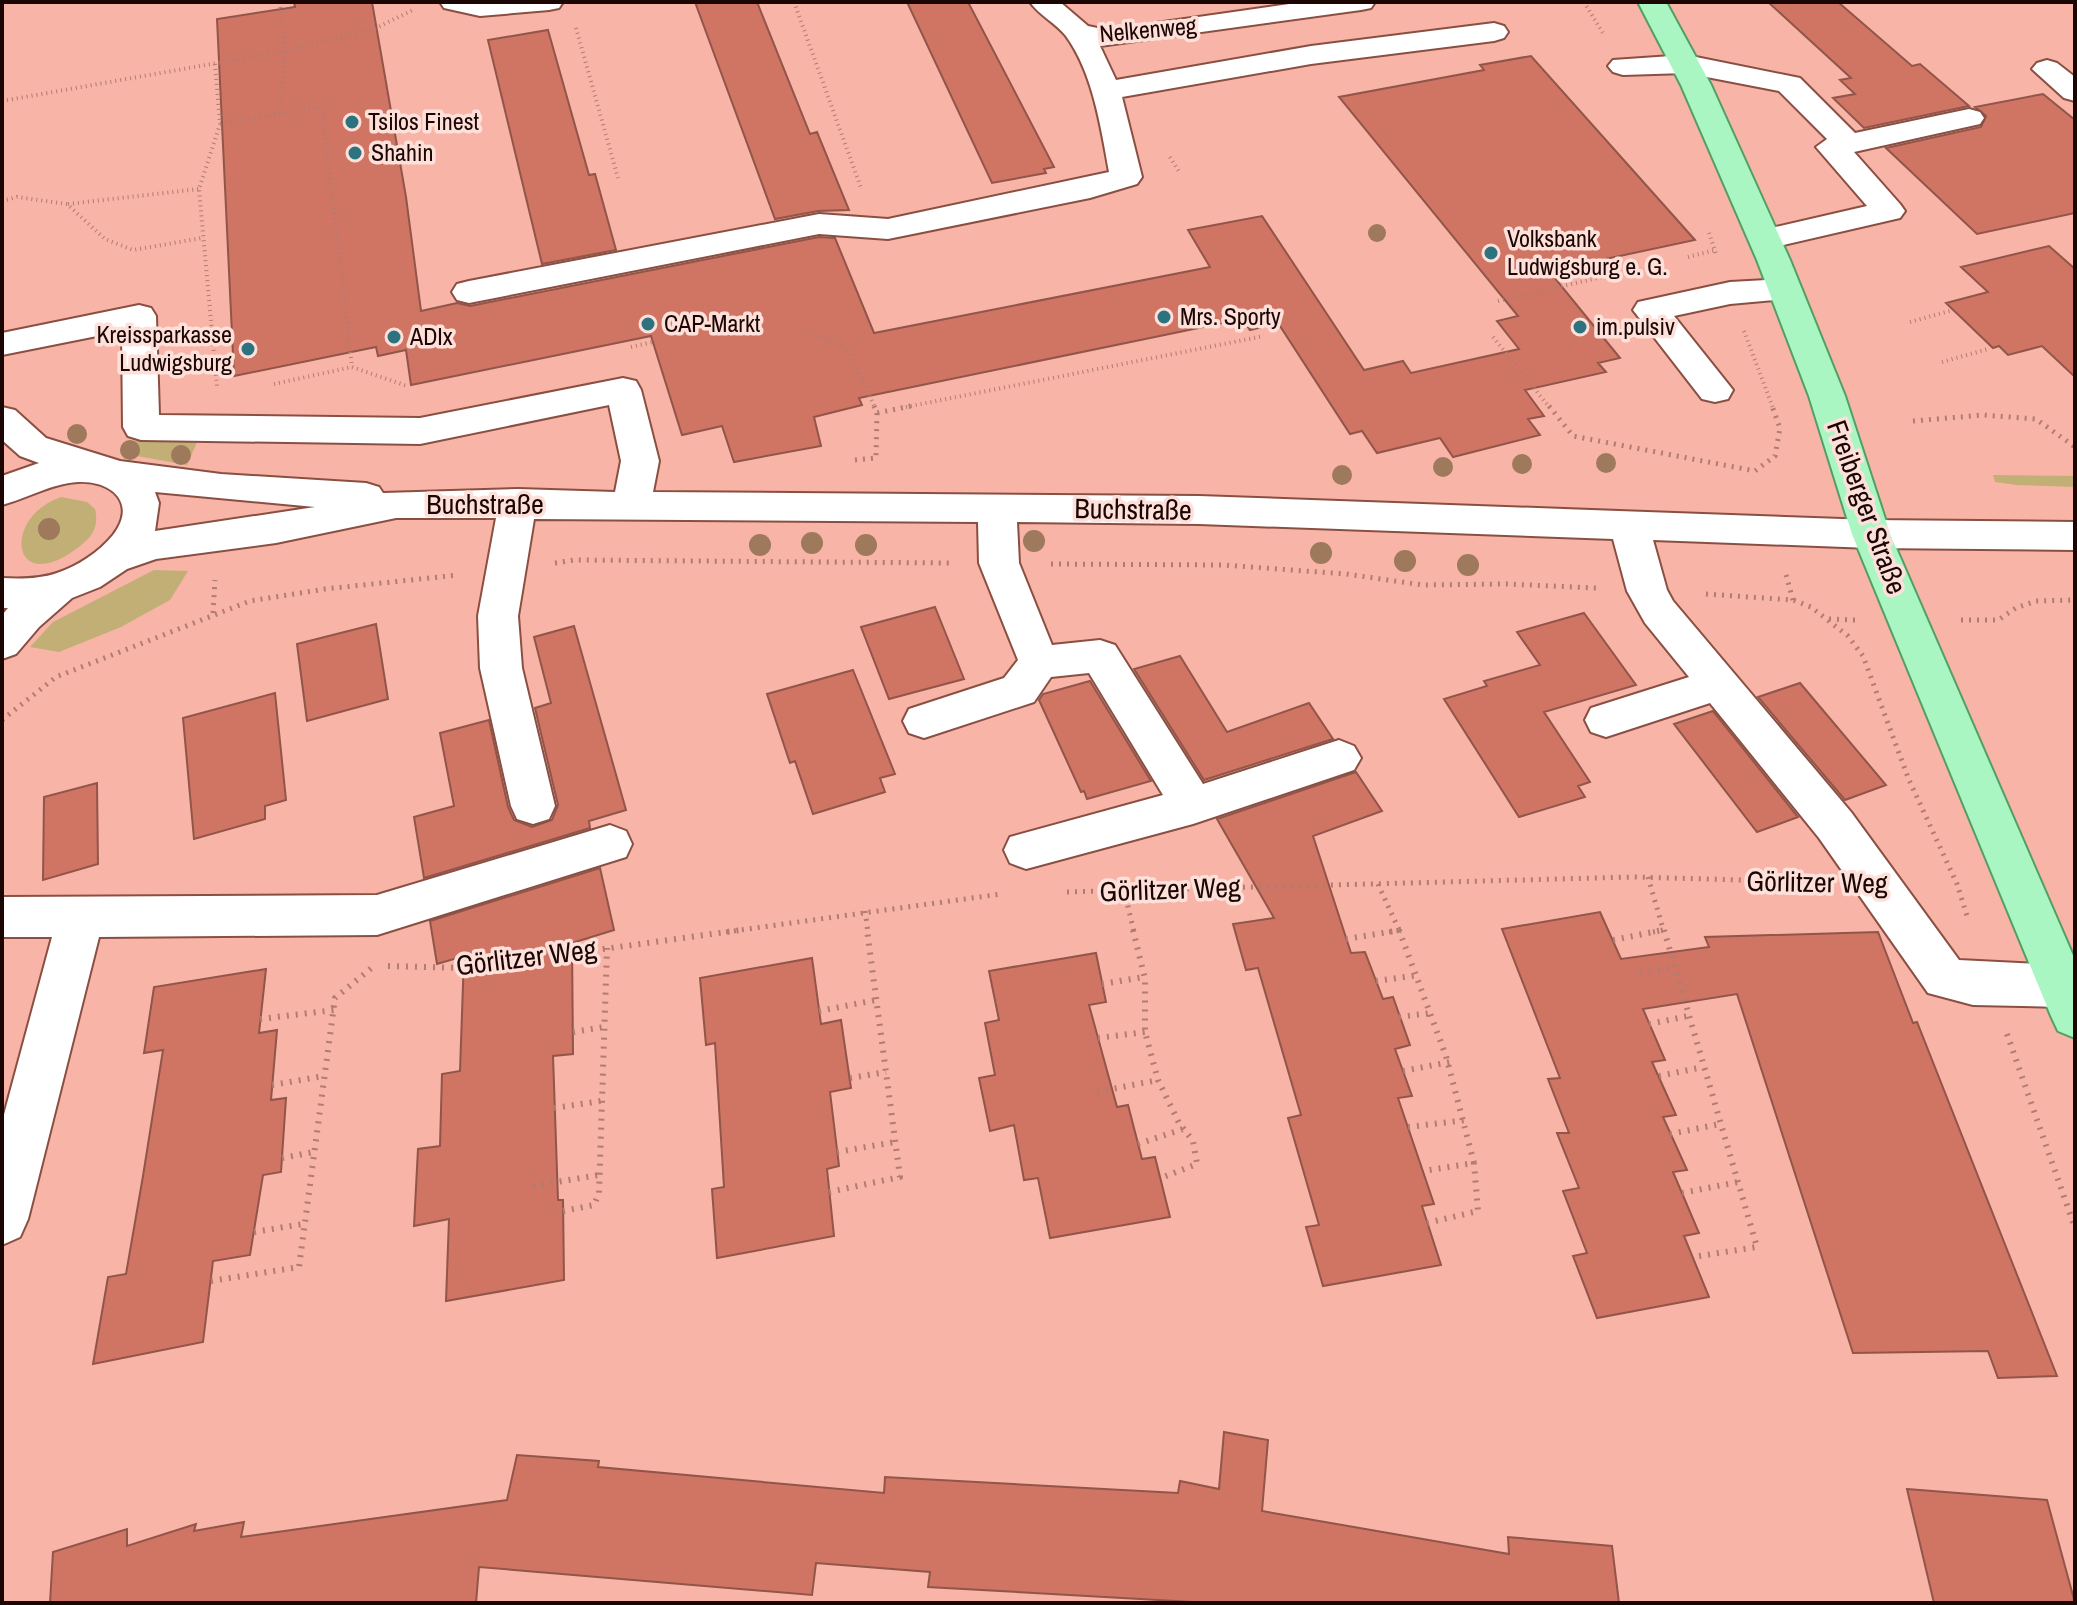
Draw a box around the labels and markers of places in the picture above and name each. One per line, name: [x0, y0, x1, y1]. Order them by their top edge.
place label: Tsilos Finest: [368, 105, 480, 137]
marker: Tsilos Finest: [343, 113, 361, 131]
place label: Shahin: [371, 136, 433, 168]
marker: Shahin: [346, 144, 364, 162]
place label: Volksbank Ludwigsburg e. G.: [1507, 222, 1668, 282]
marker: Volksbank Ludwigsburg e. G.: [1482, 244, 1500, 262]
place label: Mrs. Sporty: [1180, 300, 1281, 332]
place label: CAP-Markt: [664, 307, 761, 339]
marker: Mrs. Sporty: [1155, 308, 1173, 326]
place label: im.pulsiv: [1596, 310, 1675, 342]
marker: CAP-Markt: [639, 315, 657, 333]
place label: Kreissparkasse Ludwigsburg: [96, 318, 232, 378]
marker: im.pulsiv: [1571, 318, 1589, 336]
place label: ADIx: [409, 320, 453, 352]
marker: ADIx: [385, 328, 403, 346]
marker: Kreissparkasse Ludwigsburg: [239, 340, 257, 358]

